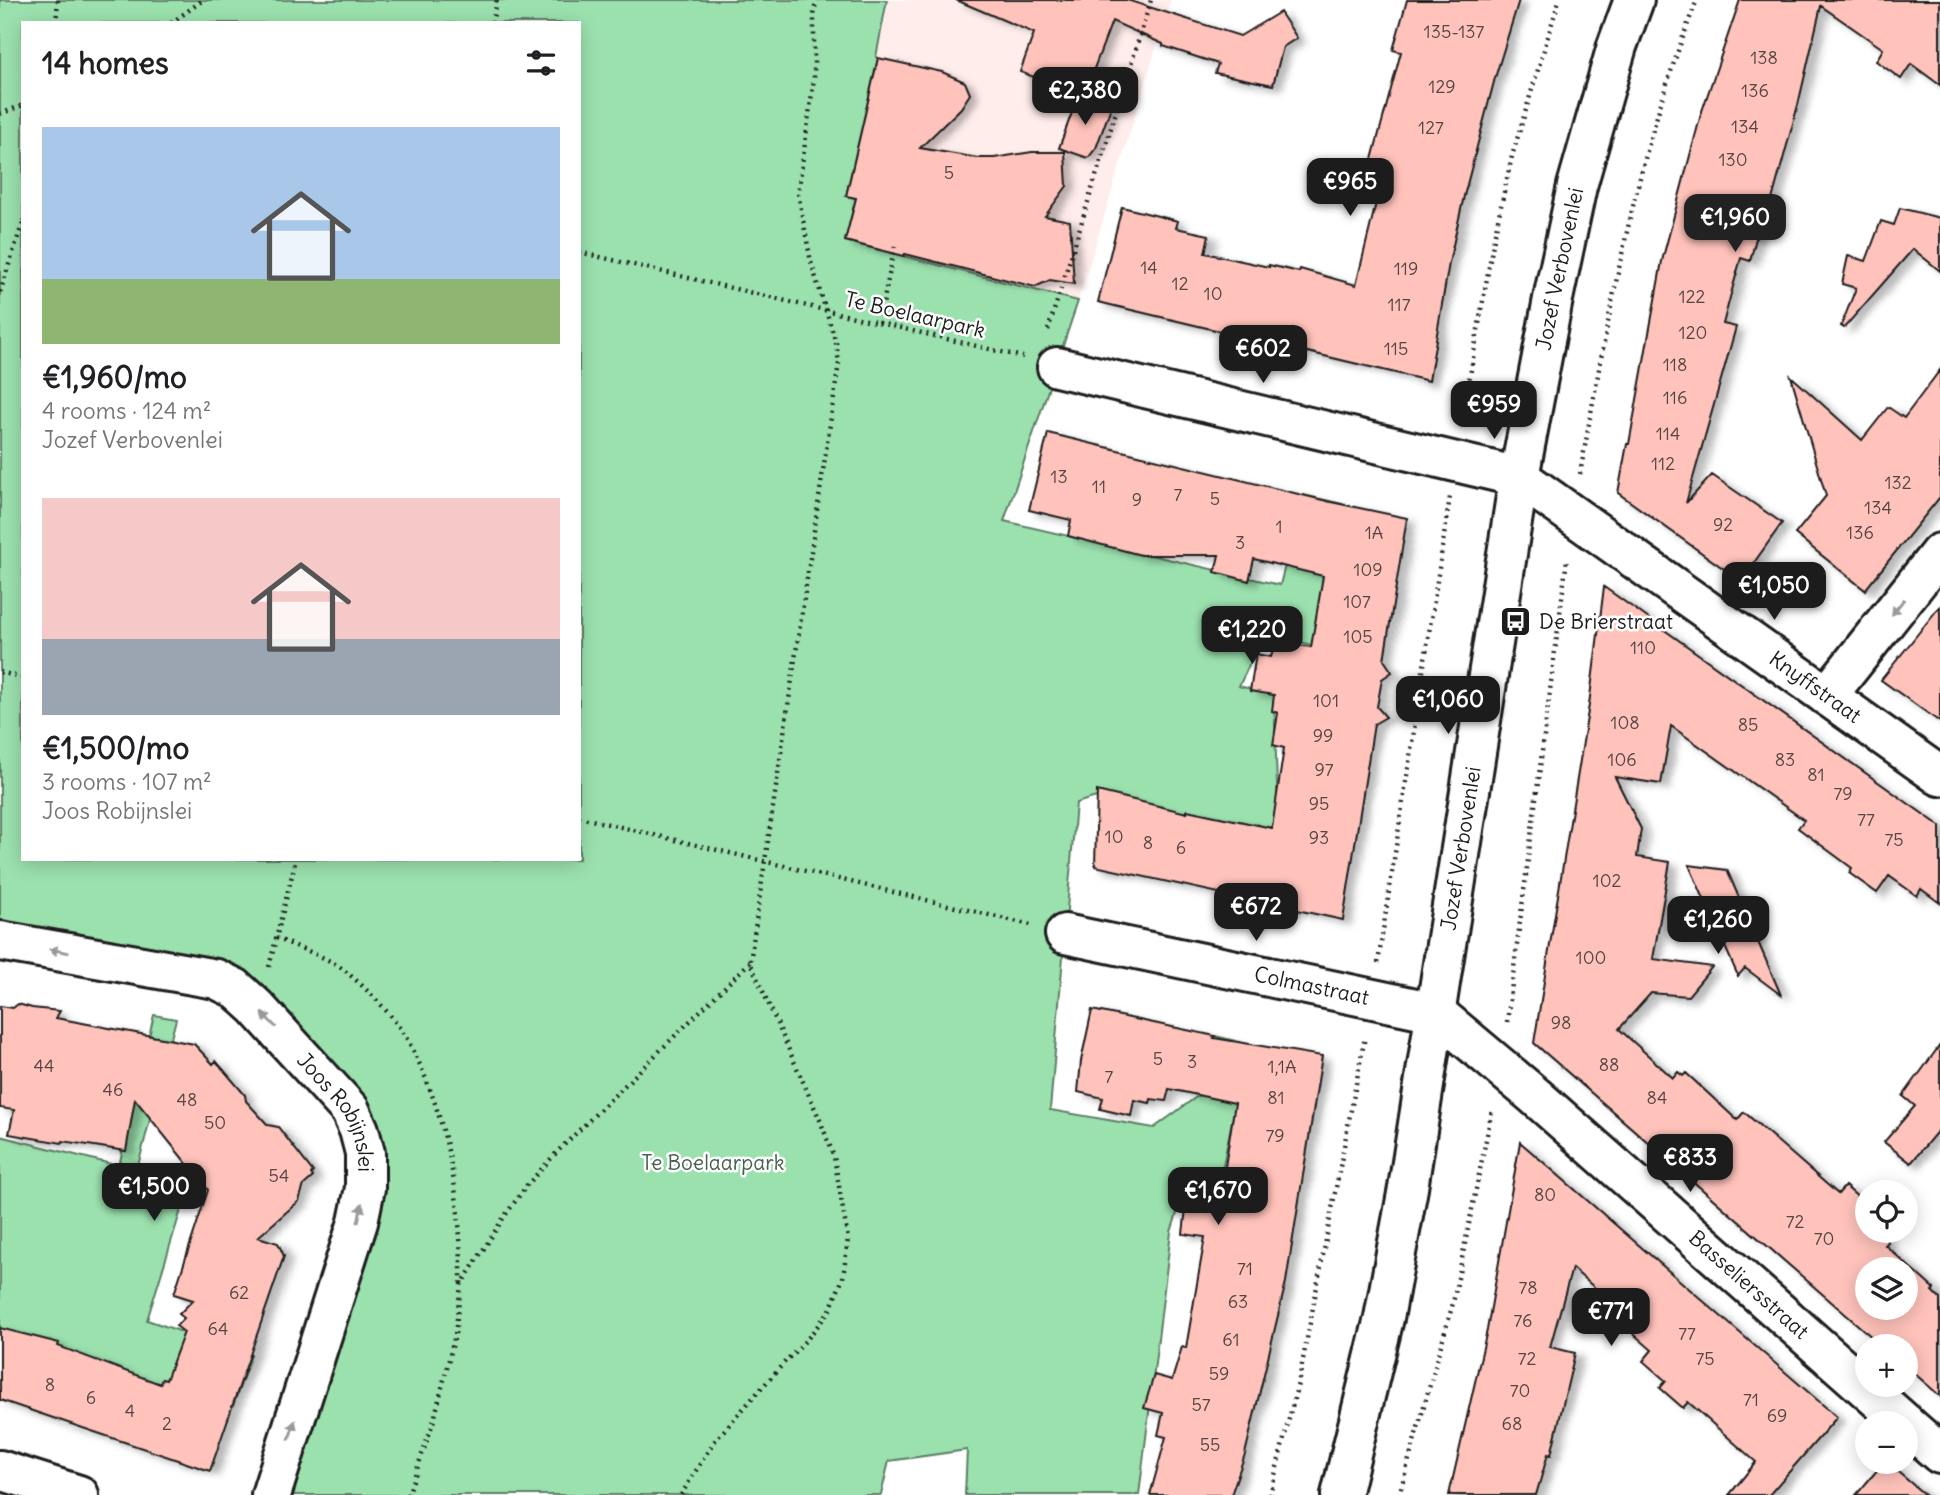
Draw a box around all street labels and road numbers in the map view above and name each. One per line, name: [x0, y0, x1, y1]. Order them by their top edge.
street label: Jozef Verbovenlei: [1530, 185, 1589, 352]
street label: Te Boelaarpark: [842, 285, 988, 344]
street label: Knyffstraat: [1764, 645, 1867, 729]
street label: Jozef Verbovenlei: [1434, 765, 1487, 932]
street label: Colmastraat: [1252, 960, 1371, 1011]
street label: Joos Robijnslei: [291, 1047, 379, 1172]
street label: Basseliersstraat: [1684, 1224, 1815, 1345]

